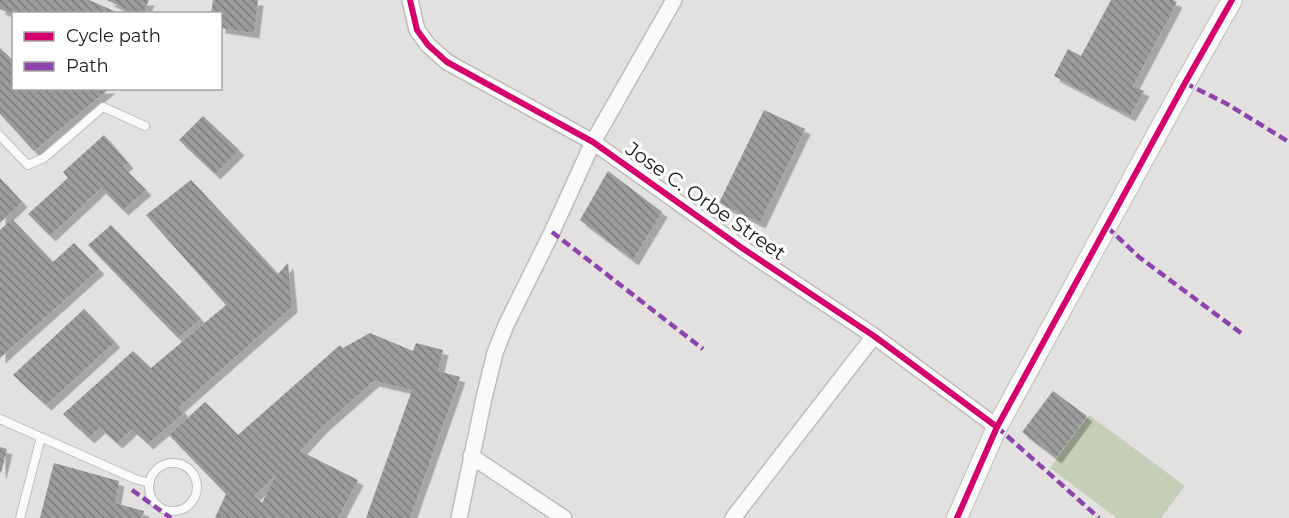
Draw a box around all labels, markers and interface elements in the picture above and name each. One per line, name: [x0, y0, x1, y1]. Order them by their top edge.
legend: [12, 12, 222, 90]
text: Cycle path: [66, 25, 161, 47]
text: Path: [66, 55, 109, 77]
street label: Jose C. Orbe Street: [621, 136, 791, 265]

